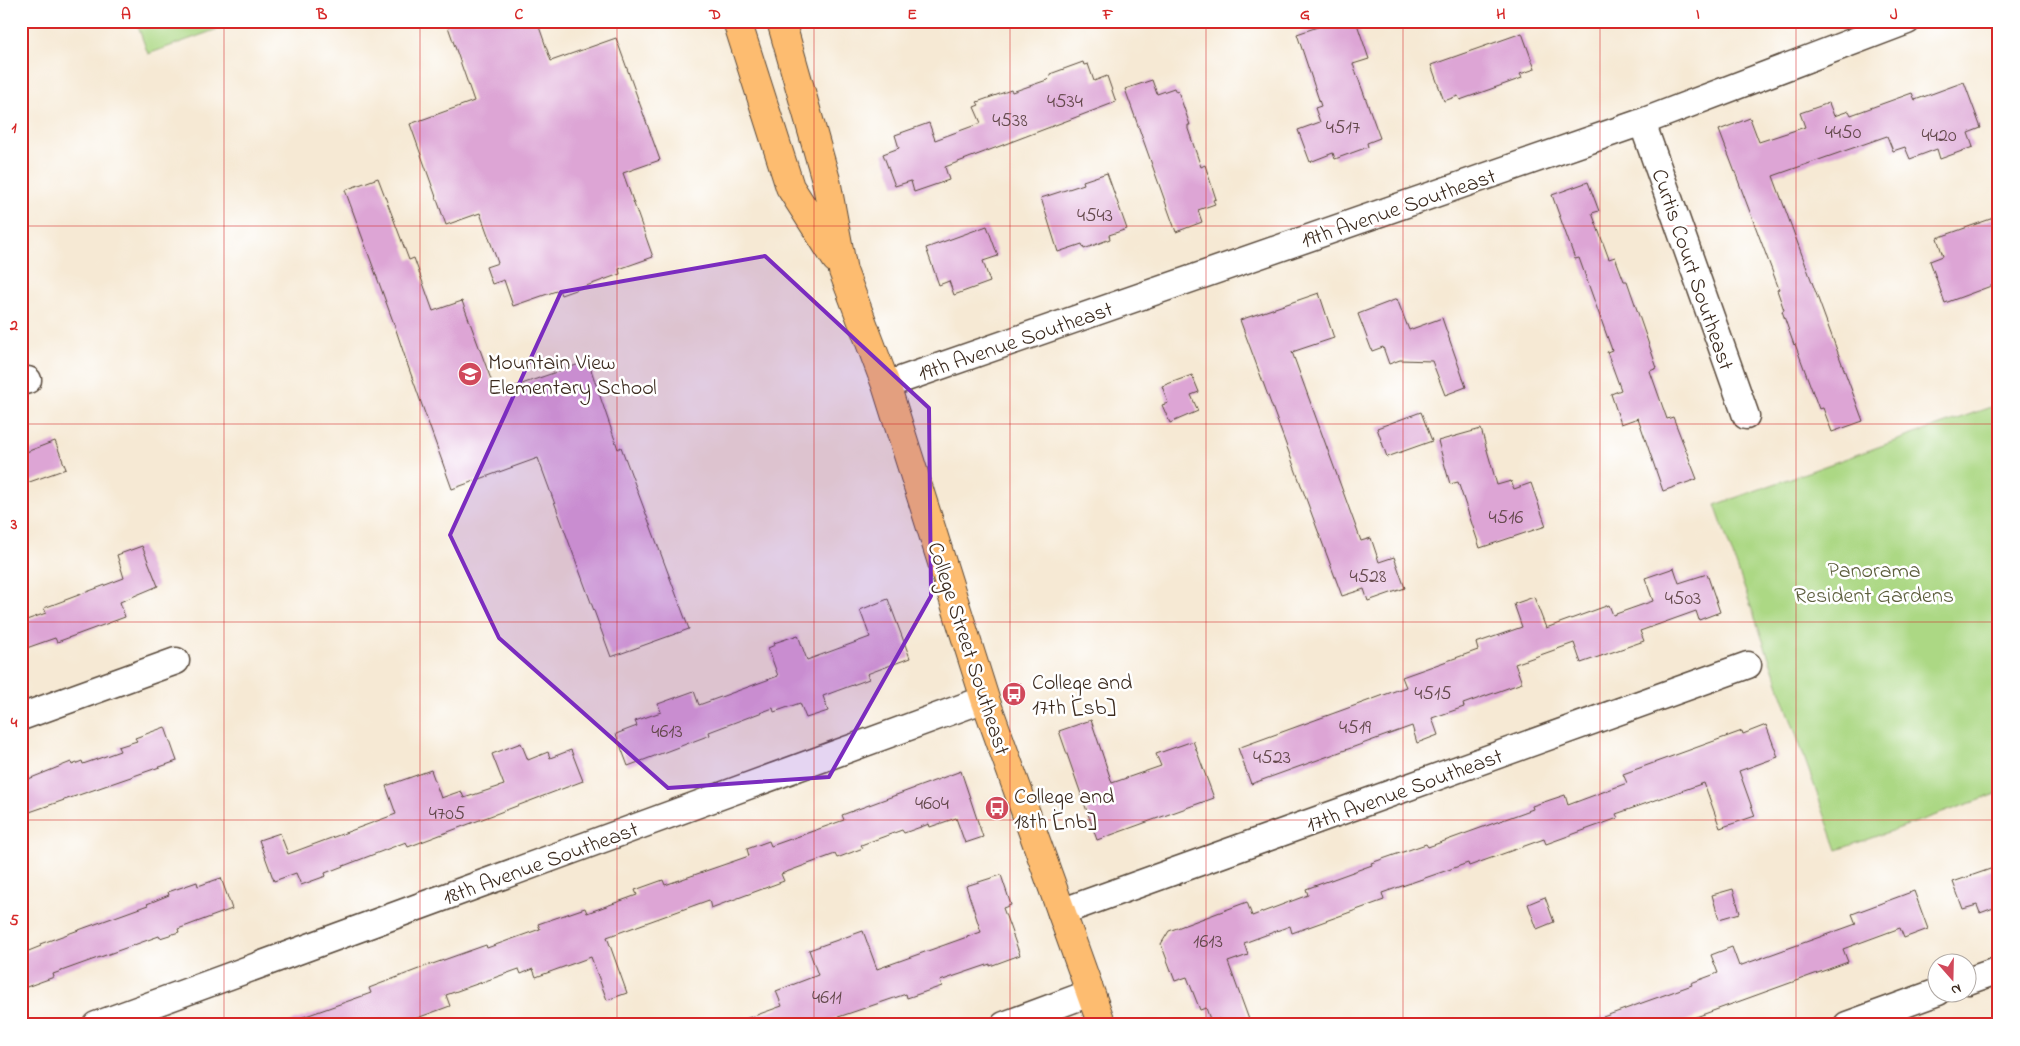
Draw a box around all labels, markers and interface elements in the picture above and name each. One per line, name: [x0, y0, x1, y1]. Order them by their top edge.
text: A: [121, 3, 131, 27]
text: B: [316, 3, 328, 27]
text: C: [515, 3, 524, 27]
text: D: [708, 3, 721, 27]
text: E: [907, 3, 917, 27]
text: F: [1102, 3, 1114, 27]
text: G: [1300, 3, 1310, 27]
text: H: [1496, 3, 1506, 27]
text: I: [1696, 3, 1700, 27]
text: J: [1890, 3, 1898, 27]
house number: 4534: [1047, 88, 1083, 117]
house number: 4538: [992, 107, 1028, 136]
house number: 4517: [1326, 114, 1360, 143]
text: 1: [11, 116, 17, 140]
house number: 4450: [1825, 119, 1862, 148]
house number: 4420: [1921, 122, 1957, 151]
street label: 19th Avenue Southeast: [1297, 161, 1501, 258]
street label: Curtis Court Southeast: [1642, 165, 1741, 376]
house number: 4543: [1077, 202, 1113, 231]
street label: 19th Avenue Southeast: [914, 294, 1118, 391]
text: 2: [9, 314, 18, 338]
place label: Mountain View Elementary School: [488, 348, 657, 406]
school or university icon: Mountain View Elementary School: [457, 361, 483, 387]
house number: 4516: [1489, 504, 1524, 533]
text: 3: [10, 513, 18, 537]
street label: College Street Southeast: [917, 538, 1017, 761]
park label: Panorama Resident Gardens: [1794, 556, 1954, 613]
house number: 4528: [1349, 563, 1387, 592]
house number: 4503: [1665, 585, 1701, 614]
place label: College and 17th [sb]: [1032, 668, 1132, 725]
house number: 4515: [1414, 680, 1452, 709]
bus stop icon: College and 17th [sb]: [1001, 681, 1027, 707]
text: 4: [10, 711, 18, 735]
house number: 4519: [1339, 714, 1371, 743]
house number: 4613: [651, 718, 683, 747]
street label: 17th Avenue Southeast: [1302, 741, 1508, 842]
house number: 4523: [1253, 744, 1291, 773]
place label: College and 18th [nb]: [1014, 782, 1114, 839]
house number: 4604: [915, 790, 949, 819]
bus stop icon: College and 18th [nb]: [984, 795, 1010, 821]
house number: 4705: [429, 800, 465, 829]
street label: 18th Avenue Southeast: [439, 814, 644, 915]
text: 5: [9, 909, 19, 933]
house number: 1613: [1193, 928, 1223, 957]
north arrow: [1928, 954, 1978, 1004]
text: N: [1948, 977, 1964, 1000]
house number: 4611: [812, 984, 842, 1013]

